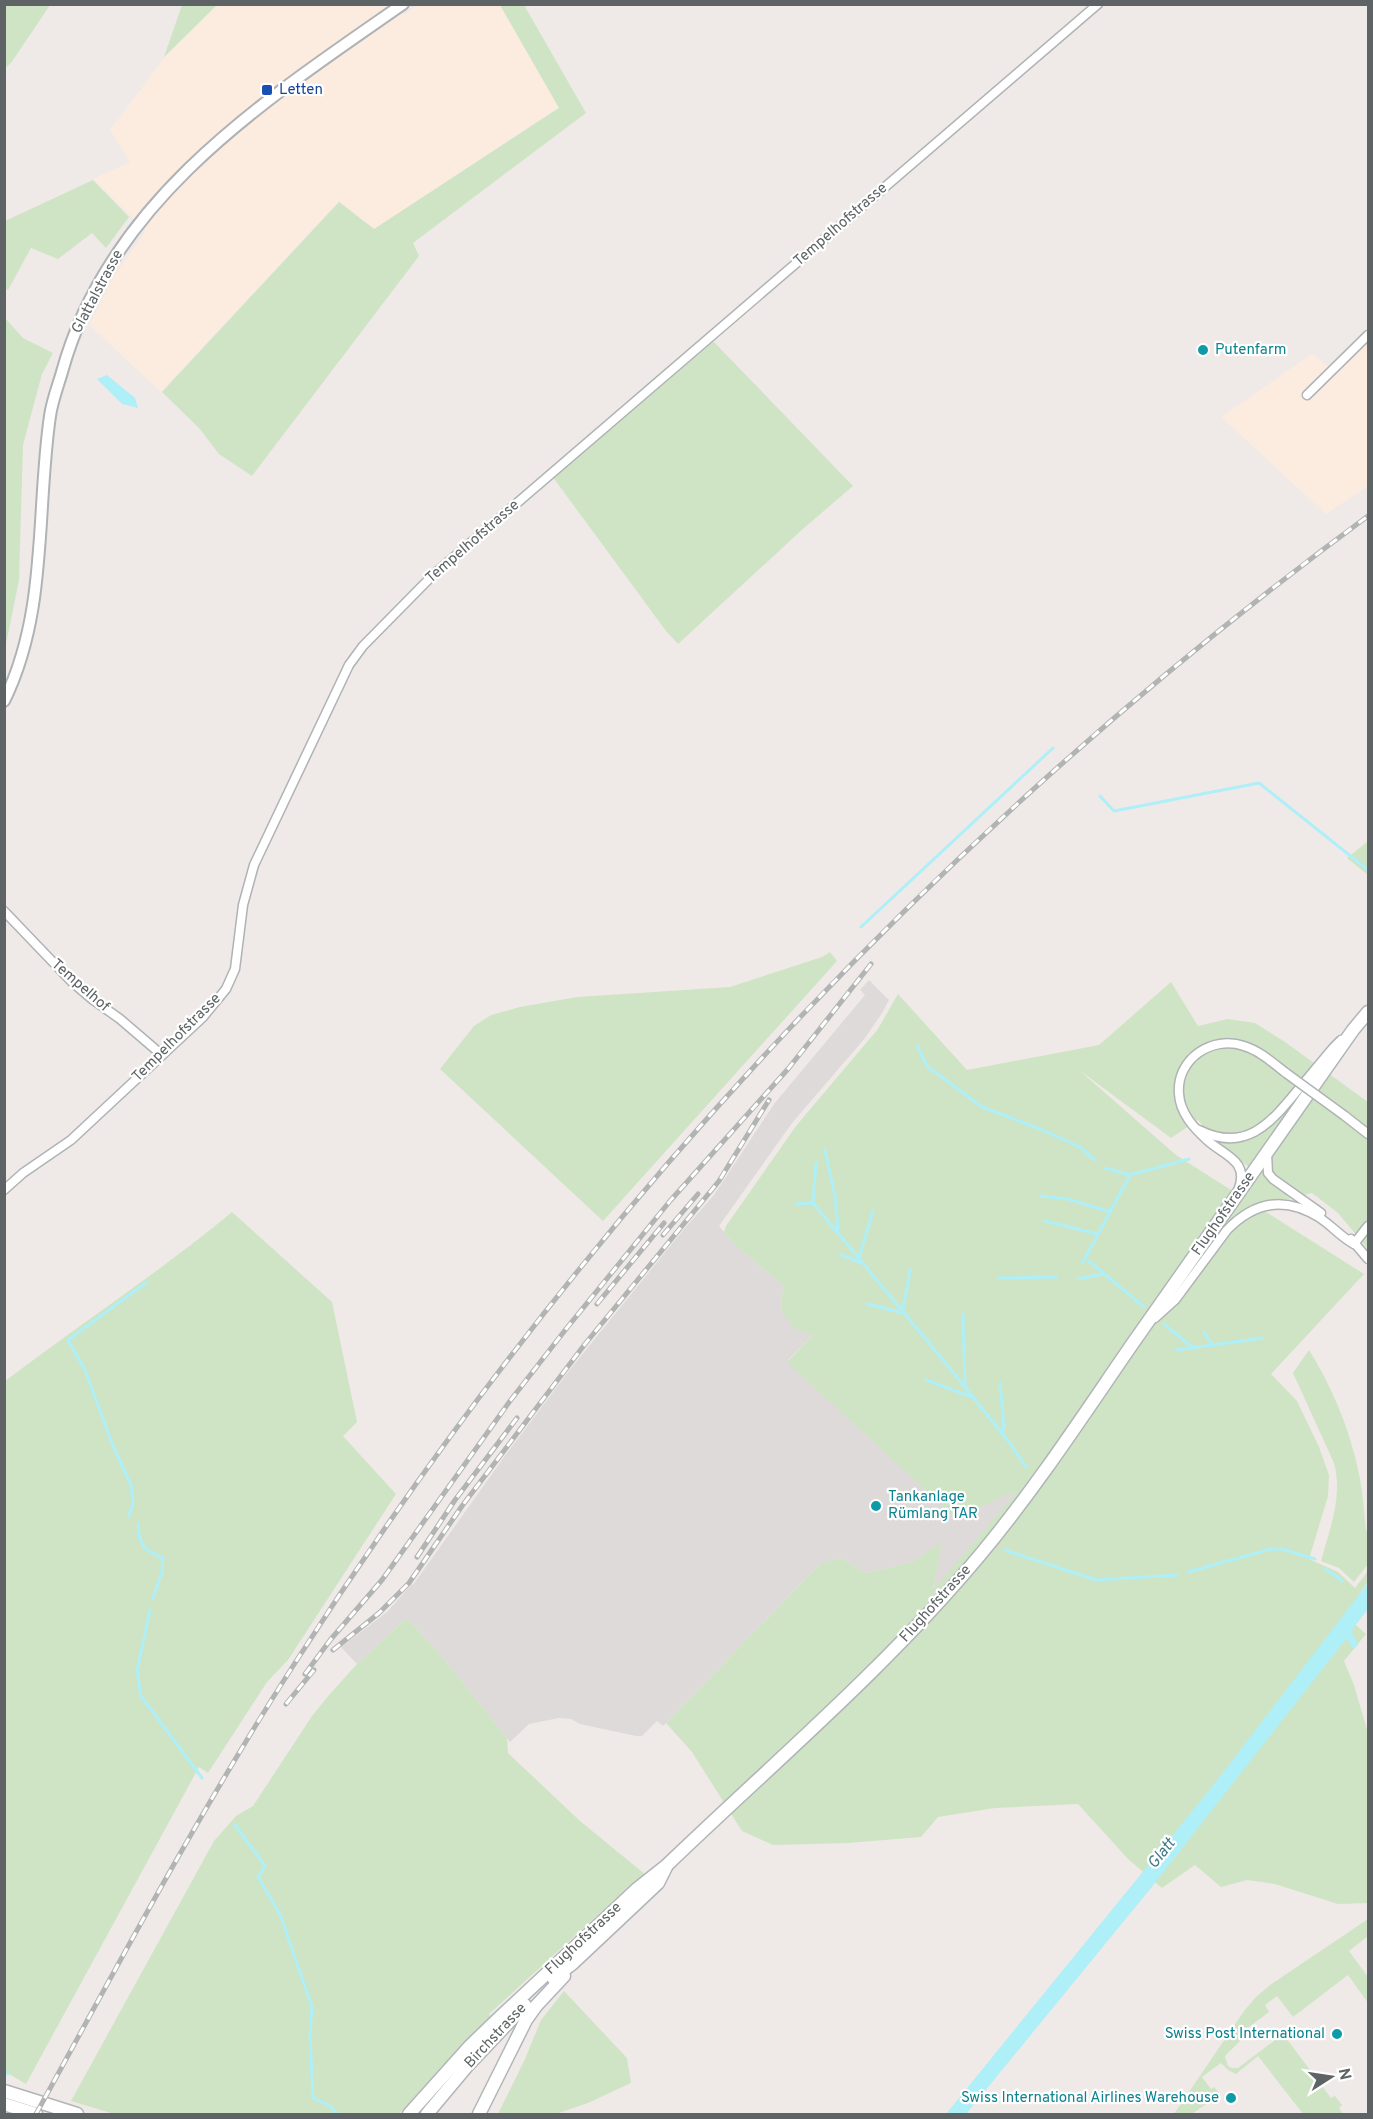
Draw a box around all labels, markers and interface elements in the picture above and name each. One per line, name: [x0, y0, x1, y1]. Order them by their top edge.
place label: Letten: [279, 81, 323, 100]
marker: Letten: [260, 83, 274, 97]
street label: Tempelhofstrasse: [790, 179, 892, 271]
street label: Glattalstrasse: [68, 247, 128, 337]
place label: Putenfarm: [1215, 341, 1286, 360]
marker: Putenfarm: [1196, 343, 1210, 357]
street label: Tempelhofstrasse: [422, 496, 524, 588]
street label: Tempelhof: [47, 955, 113, 1017]
street label: Tempelhofstrasse: [129, 990, 225, 1086]
street label: Flughofstrasse: [1188, 1168, 1260, 1260]
place label: Tankanlage Rümlang TAR: [888, 1488, 978, 1524]
marker: Tankanlage Rümlang TAR: [869, 1499, 883, 1513]
street label: Flughofstrasse: [896, 1561, 976, 1647]
water label: Glatt: [1144, 1834, 1181, 1873]
street label: Flughofstrasse: [542, 1899, 626, 1979]
street label: Birchstrasse: [461, 1999, 531, 2073]
place label: Swiss Post International: [1165, 2025, 1325, 2044]
marker: Swiss Post International: [1330, 2027, 1344, 2041]
north arrow: [1301, 2047, 1361, 2107]
text: N: [1333, 2067, 1355, 2082]
place label: Swiss International Airlines Warehouse: [961, 2089, 1219, 2108]
marker: Swiss International Airlines Warehouse: [1224, 2091, 1238, 2105]

